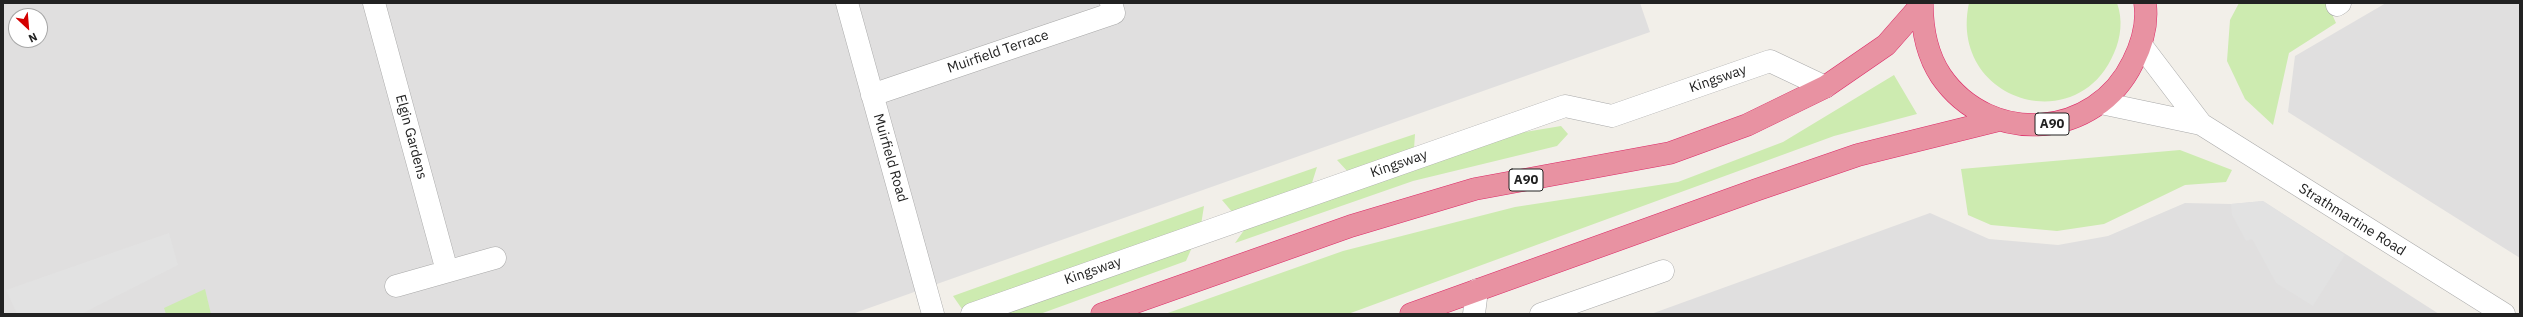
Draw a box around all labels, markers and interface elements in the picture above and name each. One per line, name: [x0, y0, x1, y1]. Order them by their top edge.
north arrow: [8, 8, 48, 48]
street label: Muirfield Terrace: [945, 27, 1051, 77]
text: N: [26, 30, 39, 46]
street label: Kingsway: [1687, 61, 1749, 97]
street label: Elgin Gardens: [392, 93, 430, 181]
street label: Muirfield Road: [869, 112, 911, 204]
road number: A90: [2035, 113, 2069, 135]
street label: Kingsway: [1368, 146, 1430, 182]
road number: A90: [1509, 169, 1543, 191]
street label: Strathmartine Road: [2295, 180, 2409, 260]
street label: Kingsway: [1062, 253, 1124, 289]

